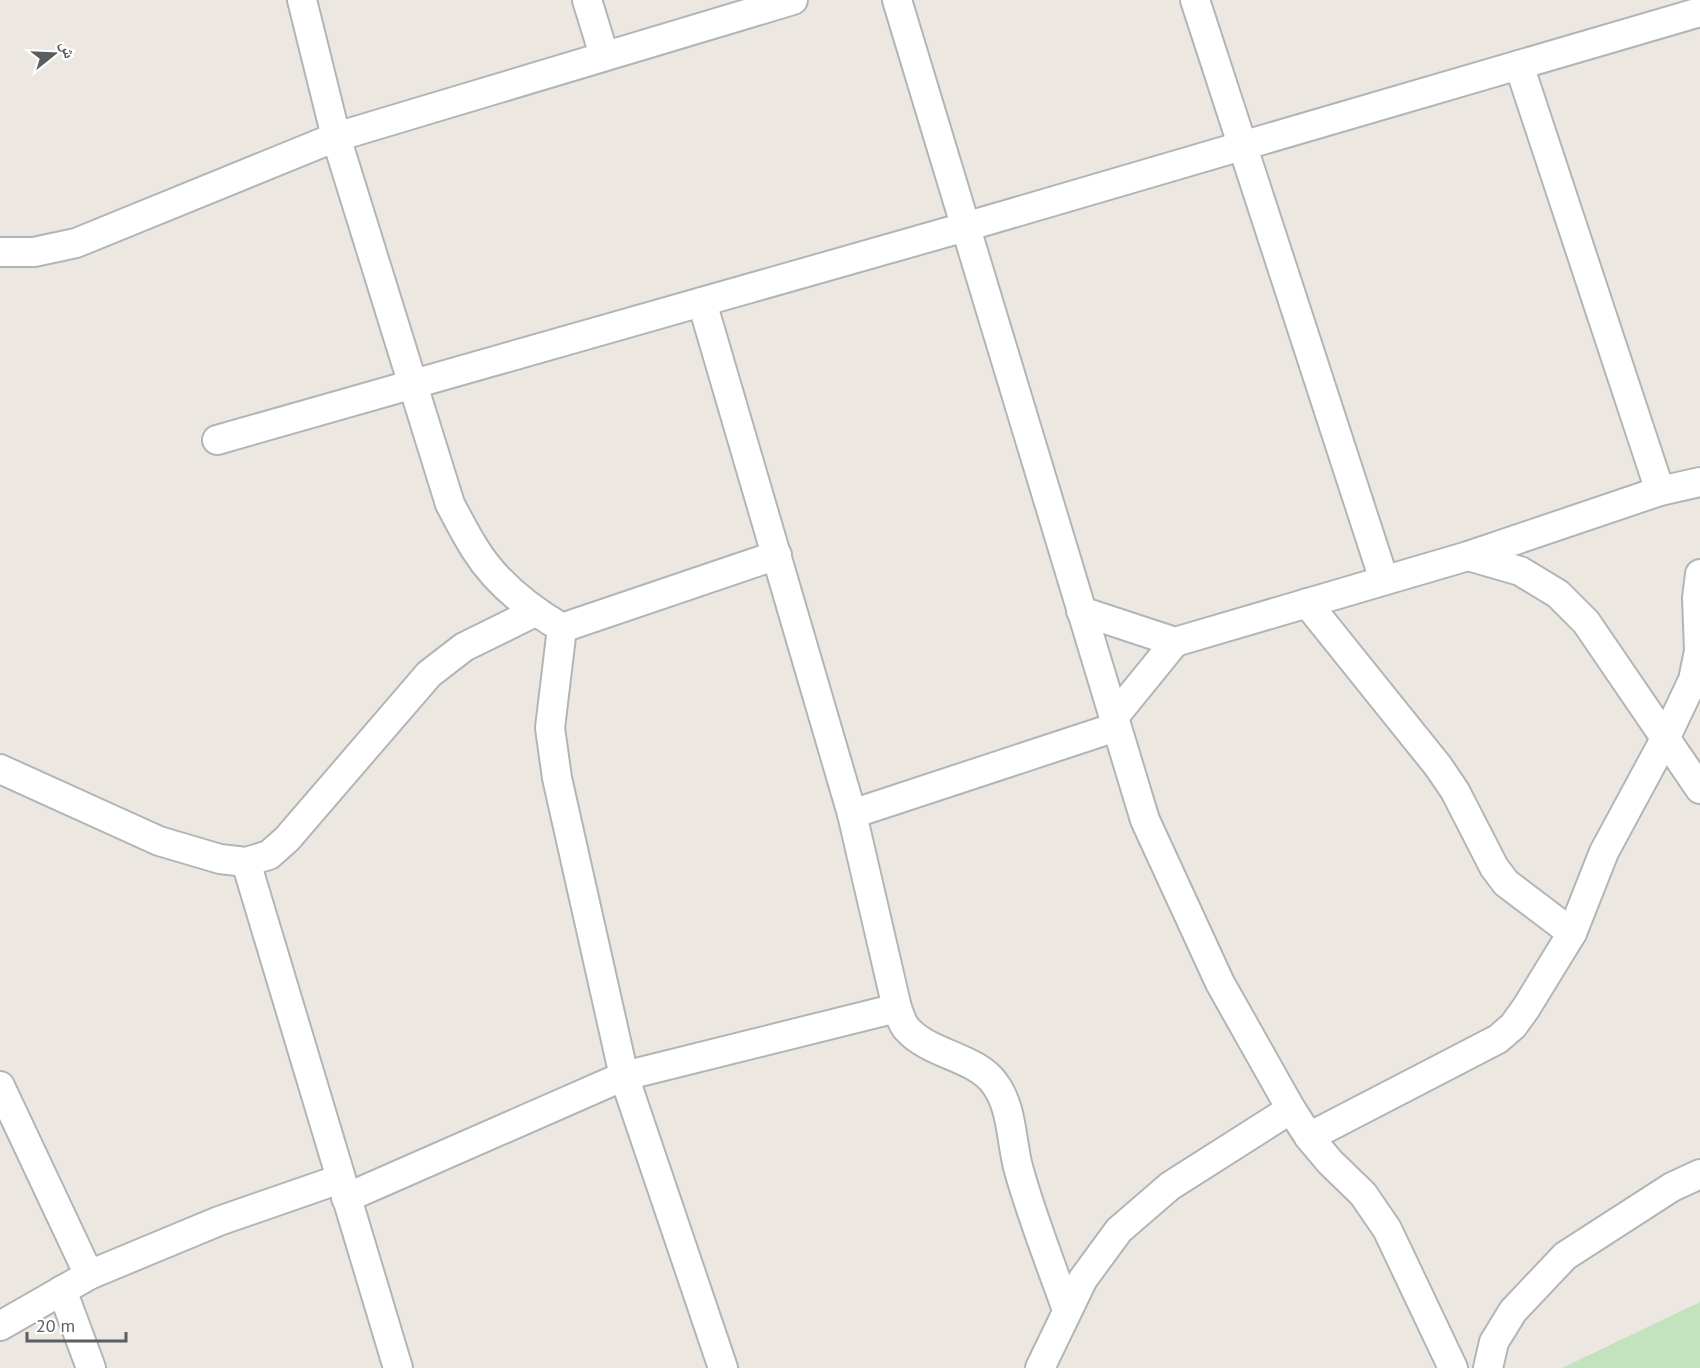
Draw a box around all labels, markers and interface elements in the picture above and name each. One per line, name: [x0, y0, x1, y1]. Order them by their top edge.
north arrow: [24, 24, 84, 84]
text: ش: [56, 38, 80, 61]
scale bar: [27, 1305, 126, 1343]
text: 20 m: [36, 1314, 75, 1337]

